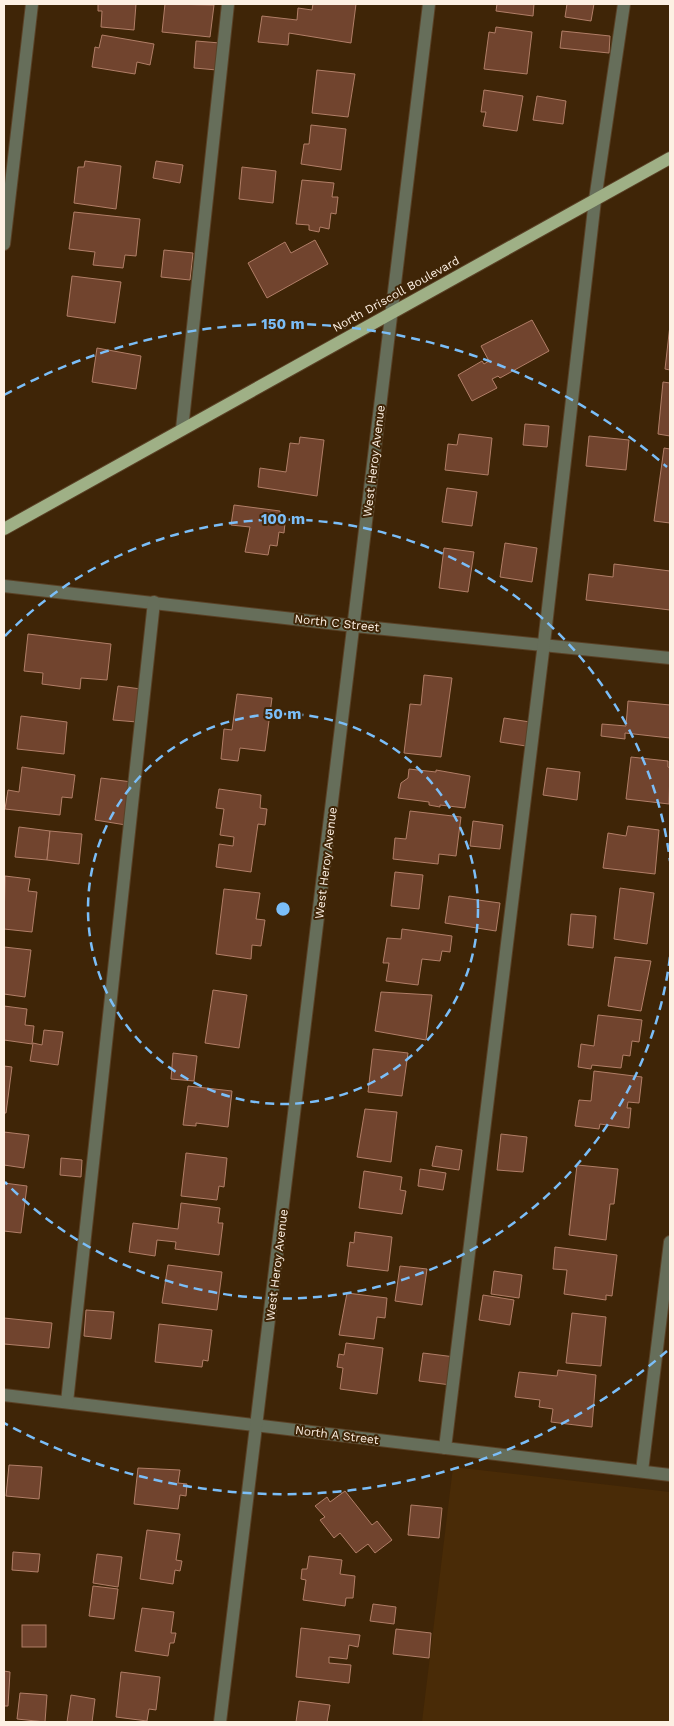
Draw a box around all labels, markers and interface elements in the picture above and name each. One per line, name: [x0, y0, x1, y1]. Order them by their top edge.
street label: North Driscoll Boulevard: [330, 253, 462, 335]
text: 150 m: [261, 315, 305, 333]
street label: West Heroy Avenue: [360, 404, 388, 518]
text: 100 m: [261, 510, 305, 528]
street label: North C Street: [294, 612, 380, 634]
text: 50 m: [265, 705, 301, 723]
street label: West Heroy Avenue: [312, 806, 340, 920]
centre of rings: [274, 900, 292, 918]
street label: West Heroy Avenue: [263, 1208, 291, 1322]
street label: North A Street: [294, 1423, 380, 1447]

